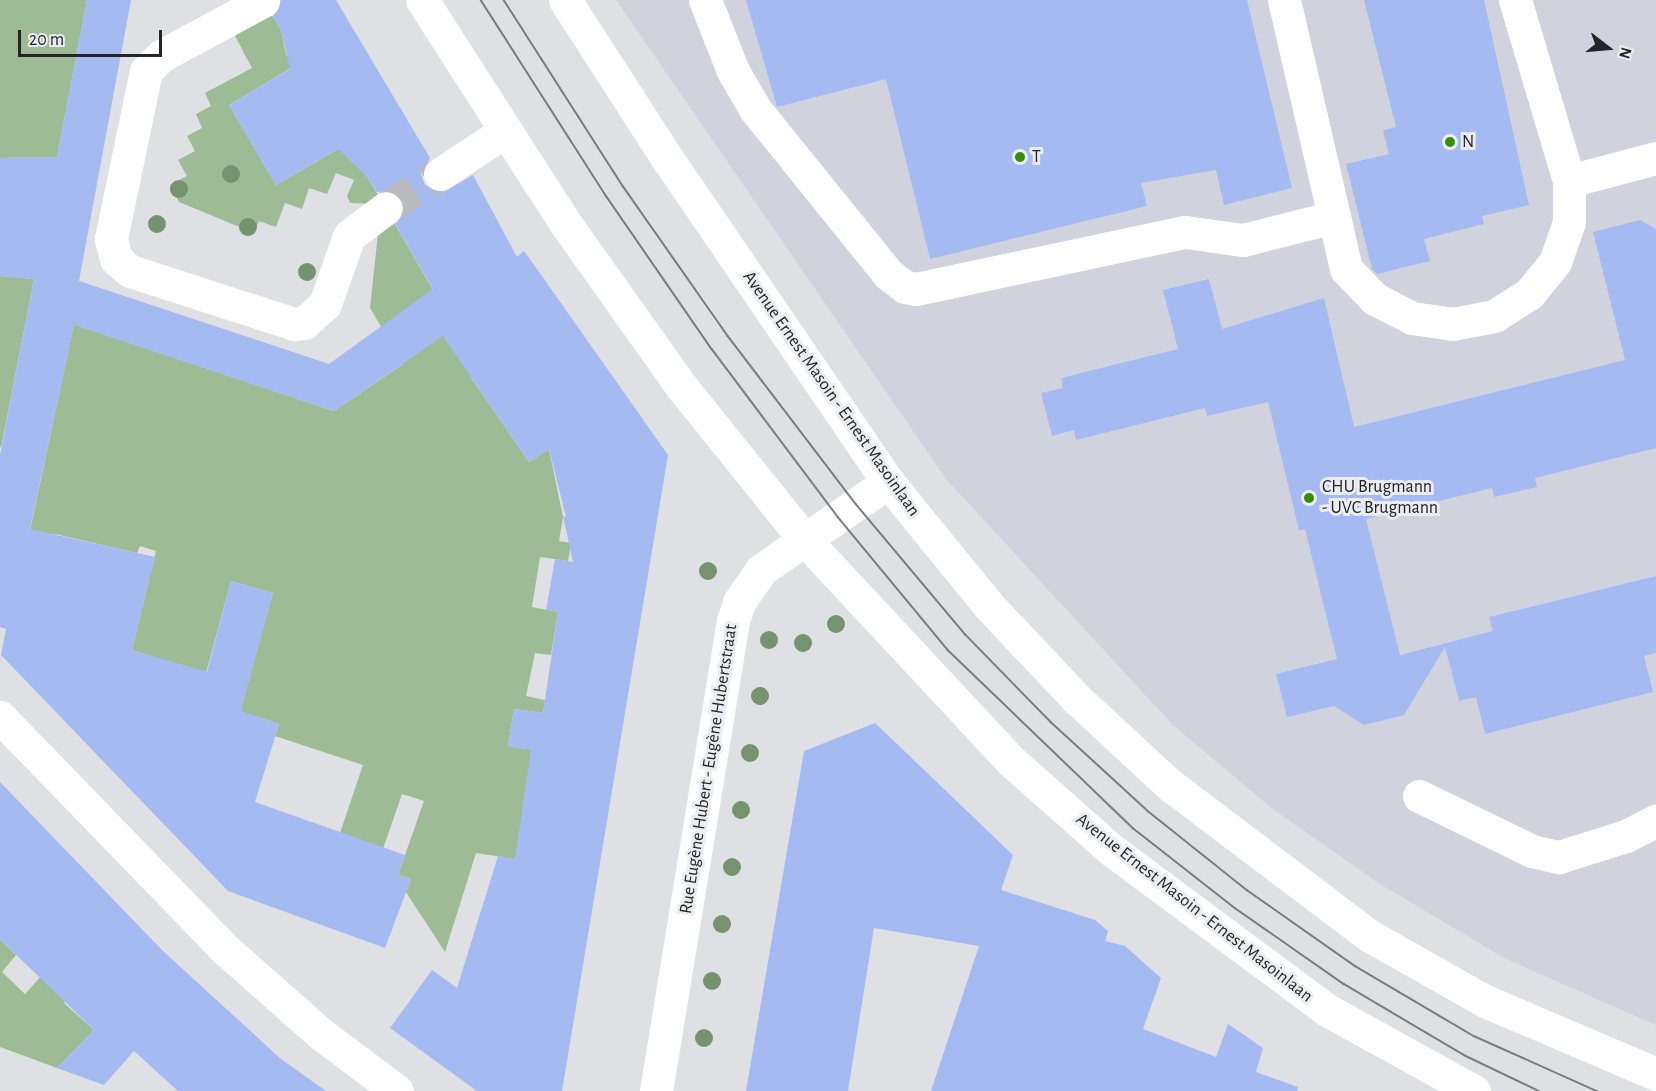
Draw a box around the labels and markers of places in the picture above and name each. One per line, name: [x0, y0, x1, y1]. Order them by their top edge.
place label: N: [1462, 131, 1474, 153]
marker: N: [1443, 135, 1457, 149]
place label: T: [1032, 146, 1041, 168]
marker: T: [1013, 150, 1027, 164]
place label: CHU Brugmann - UVC Brugmann: [1322, 477, 1438, 520]
marker: CHU Brugmann - UVC Brugmann: [1300, 489, 1318, 507]

